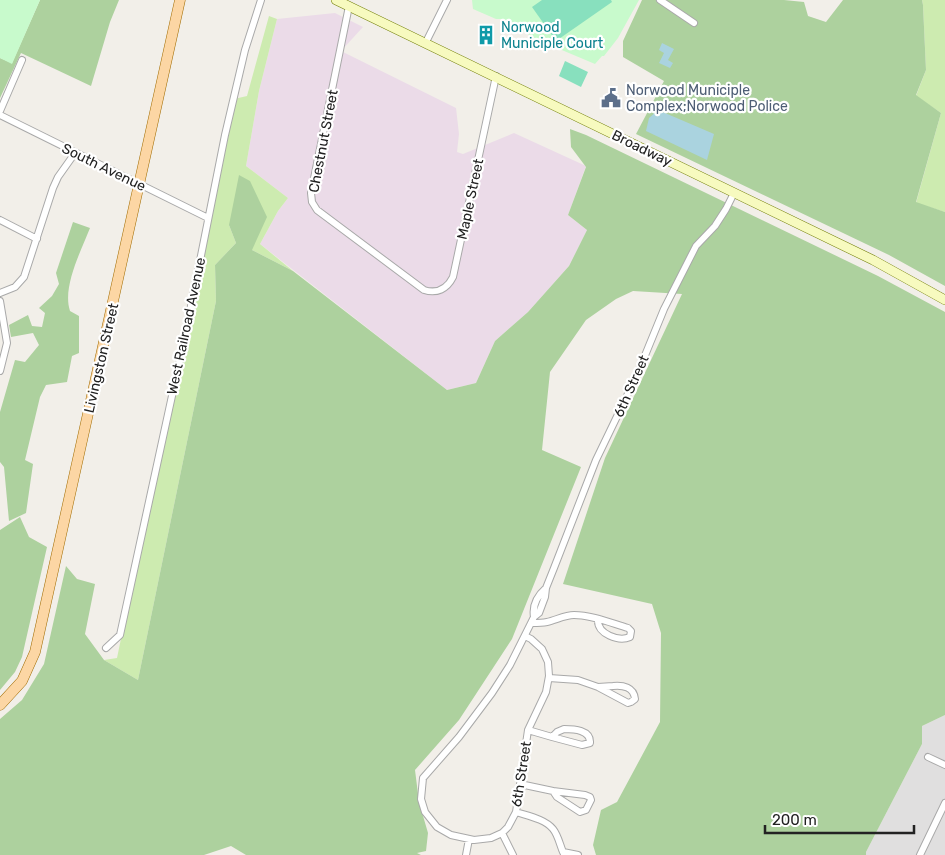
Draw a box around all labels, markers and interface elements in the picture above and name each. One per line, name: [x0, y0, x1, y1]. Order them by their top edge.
place label: Norwood Municiple Court: [501, 19, 604, 52]
building icon: Norwood Municiple Court: [475, 24, 497, 46]
place label: Norwood Municiple Complex;Norwood Police: [626, 82, 788, 115]
public building icon: Norwood Municiple Complex;Norwood Police: [600, 87, 622, 109]
street label: Chestnut Street: [305, 88, 342, 194]
street label: Broadway: [609, 127, 675, 170]
street label: South Avenue: [59, 140, 149, 195]
street label: Maple Street: [454, 157, 487, 241]
street label: West Railroad Avenue: [164, 256, 209, 396]
street label: Livingston Street: [81, 301, 123, 415]
street label: 6th Street: [610, 352, 653, 420]
street label: 6th Street: [508, 739, 535, 808]
scale bar: [765, 802, 914, 834]
text: 200 m: [772, 811, 817, 829]

